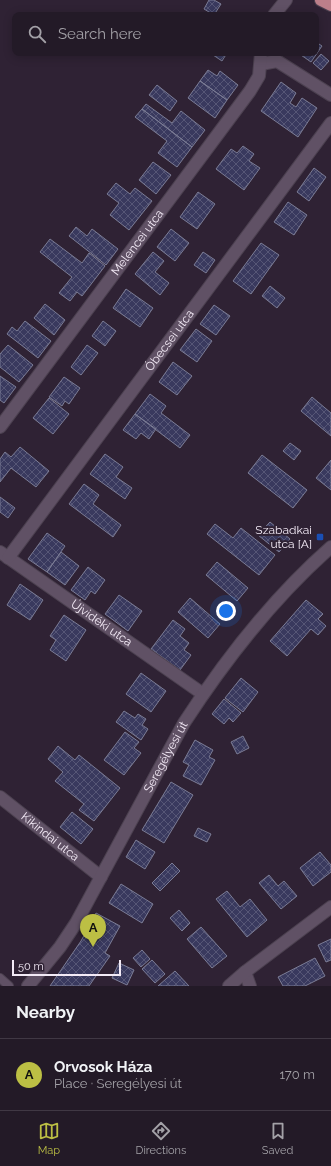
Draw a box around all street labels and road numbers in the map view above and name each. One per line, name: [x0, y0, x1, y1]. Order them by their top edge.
street label: Melencei utca: [108, 207, 166, 278]
street label: Óbecsei utca: [142, 307, 197, 374]
street label: Újvidéki utca: [68, 597, 135, 649]
street label: Seregélyesi út: [141, 719, 191, 795]
street label: Kikindai utca: [18, 809, 82, 864]

